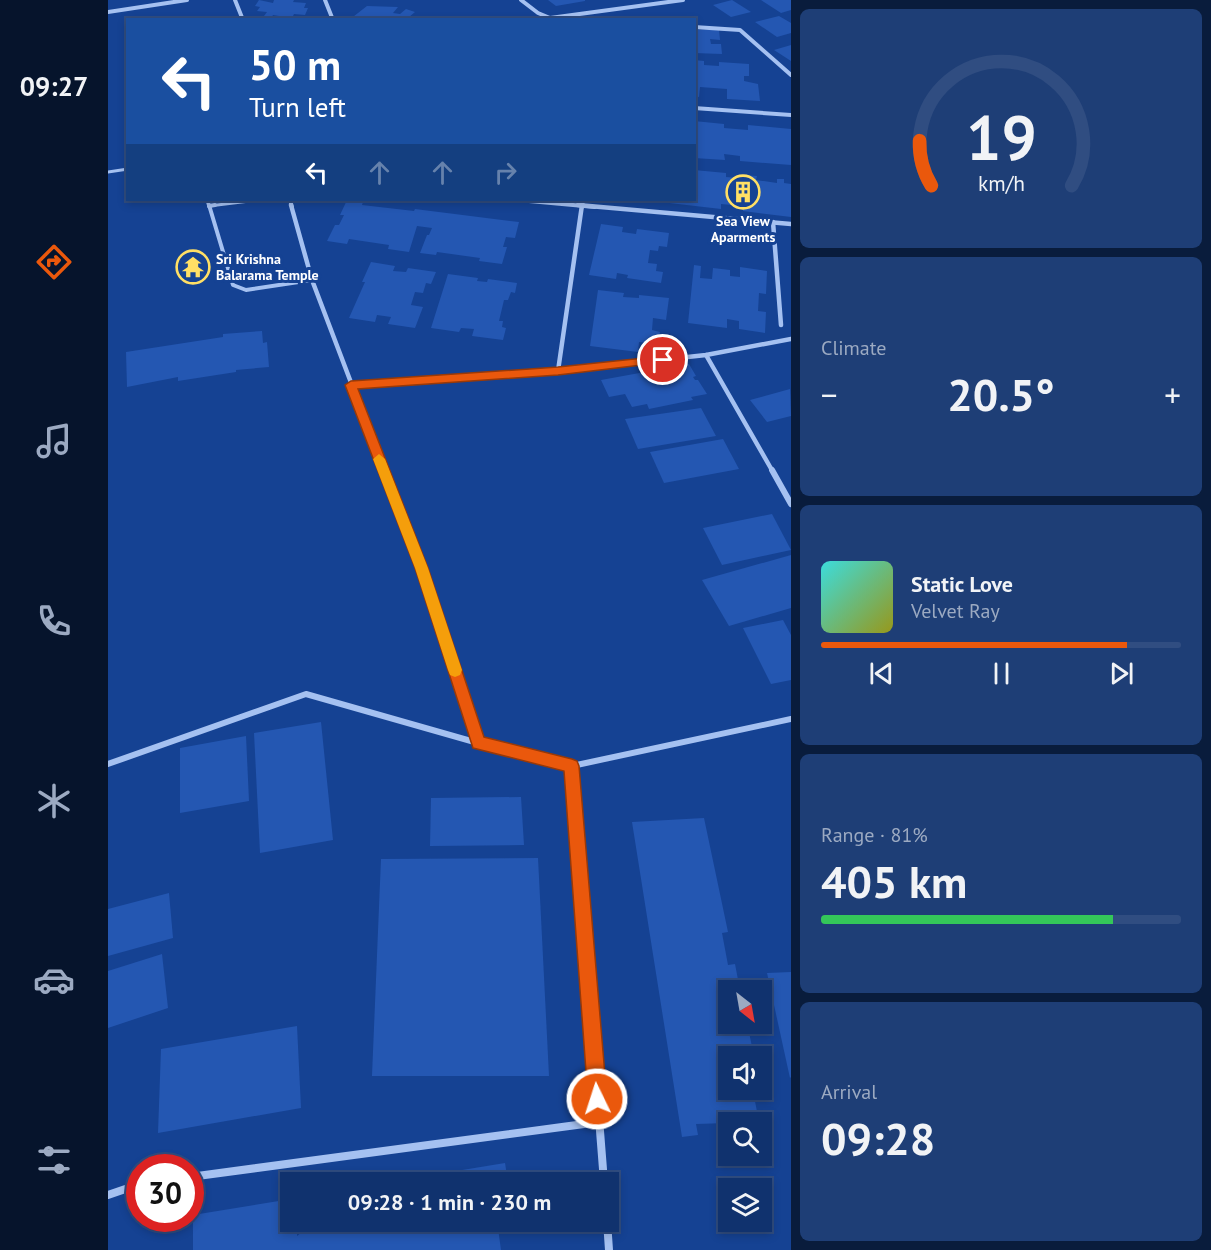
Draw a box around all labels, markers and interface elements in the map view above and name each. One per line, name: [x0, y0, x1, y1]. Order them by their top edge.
text: 50 m: [249, 37, 341, 92]
icon: left: [150, 42, 228, 120]
text: 09:27: [20, 69, 88, 103]
text: Turn left: [249, 90, 346, 124]
text: 19: [966, 96, 1036, 177]
icon: left: [300, 156, 333, 189]
icon: ahead: [363, 156, 396, 189]
icon: ahead: [426, 156, 459, 189]
icon: right: [489, 156, 522, 189]
text: km/h: [977, 169, 1024, 197]
building icon: Sea View Aparments: [725, 174, 761, 210]
place label: Sea View Aparments: [711, 212, 775, 246]
icon: directions: [33, 241, 75, 283]
temple icon: Sri Krishna Balarama Temple: [175, 249, 211, 285]
place label: Sri Krishna Balarama Temple: [216, 250, 319, 284]
pin: [637, 334, 688, 385]
text: Climate: [821, 335, 887, 361]
icon: arrive: [646, 343, 679, 376]
text: 20.5°: [947, 365, 1055, 423]
text: −: [821, 373, 838, 416]
text: +: [1164, 373, 1181, 416]
icon: music: [33, 420, 75, 462]
text: Static Love: [911, 570, 1013, 598]
text: Velvet Ray: [911, 598, 1000, 624]
icon: phone: [33, 600, 75, 642]
icon: previous: [865, 657, 898, 690]
icon: pause: [985, 657, 1018, 690]
icon: next: [1105, 657, 1138, 690]
icon: climate: [33, 780, 75, 822]
text: Range · 81%: [821, 822, 928, 848]
text: 405 km: [821, 852, 967, 910]
icon: car: [33, 959, 75, 1001]
north arrow: [718, 980, 772, 1034]
map controls: [718, 980, 772, 1232]
button: sound: [718, 1046, 772, 1100]
position arrow: [565, 1067, 629, 1131]
text: Arrival: [821, 1079, 877, 1105]
text: 09:28: [821, 1109, 935, 1167]
button: search: [718, 1112, 772, 1166]
icon: filters: [33, 1139, 75, 1181]
speed limit sign: 30: [126, 1154, 204, 1232]
button: layers: [718, 1178, 772, 1232]
text: 09:28 · 1 min · 230 m: [348, 1188, 551, 1216]

